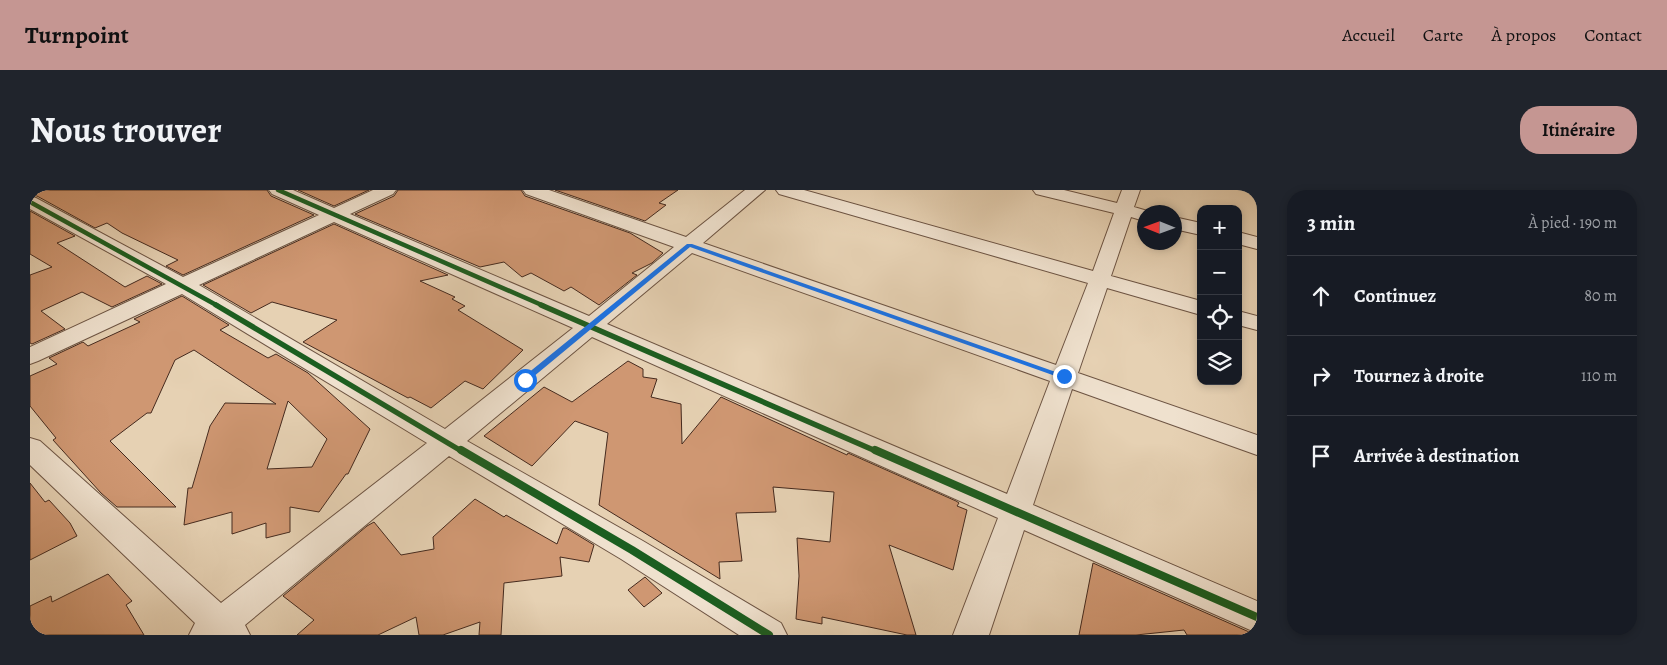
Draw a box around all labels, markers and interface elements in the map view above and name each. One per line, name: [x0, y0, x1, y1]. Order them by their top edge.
text: Turnpoint: [25, 19, 129, 51]
text: Accueil: [1342, 23, 1395, 47]
text: Carte: [1423, 23, 1463, 47]
text: À propos: [1491, 23, 1556, 47]
text: Contact: [1584, 23, 1642, 47]
text: Nous trouver: [30, 106, 222, 154]
button: Itinéraire: [1520, 106, 1637, 154]
north arrow: [1137, 205, 1182, 250]
map controls: [1197, 205, 1242, 385]
button: +: [1197, 205, 1242, 250]
text: 3 min: [1307, 209, 1355, 237]
text: À pied · 190 m: [1529, 212, 1617, 234]
button: −: [1197, 250, 1242, 295]
icon: ahead: [1307, 282, 1335, 310]
text: Continuez: [1354, 283, 1436, 309]
text: 80 m: [1584, 285, 1617, 307]
button: locate: [1197, 295, 1242, 340]
button: layers: [1197, 340, 1242, 385]
icon: right: [1307, 362, 1335, 390]
text: Tournez à droite: [1354, 363, 1484, 389]
route end: [1053, 365, 1076, 388]
text: 110 m: [1581, 365, 1617, 387]
route start: [514, 369, 537, 392]
icon: arrive: [1307, 442, 1335, 470]
text: Arrivée à destination: [1354, 443, 1519, 469]

